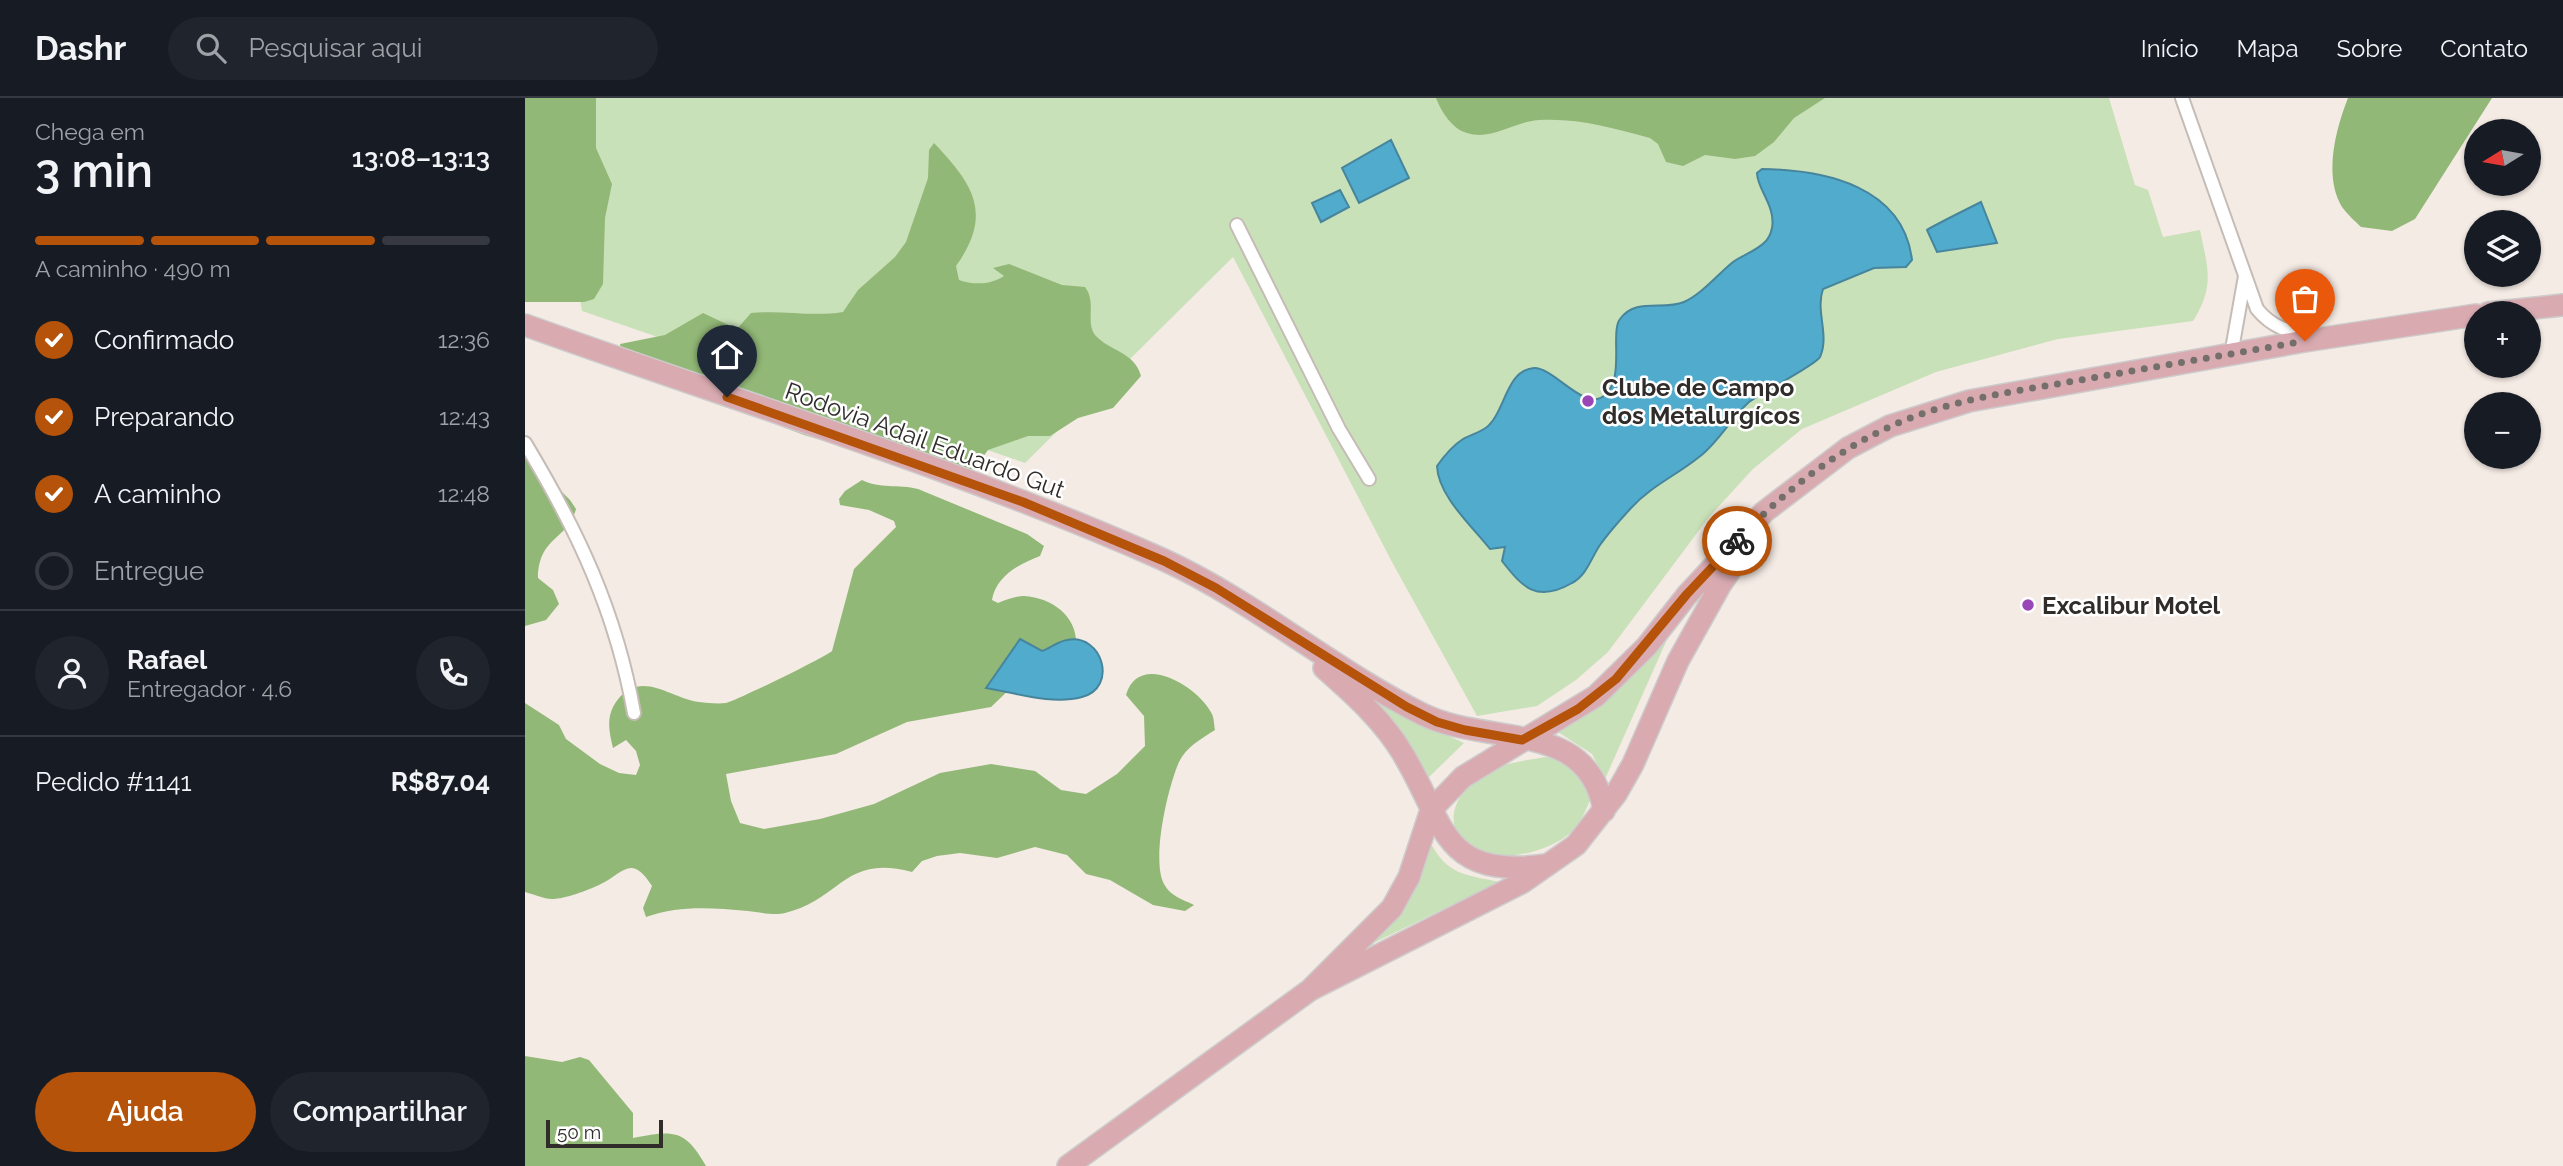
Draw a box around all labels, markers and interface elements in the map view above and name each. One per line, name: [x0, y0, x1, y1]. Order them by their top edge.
search box: [168, 17, 658, 80]
text: Dashr: [35, 29, 126, 68]
icon: search: [192, 29, 230, 67]
text: Pesquisar aqui: [248, 33, 422, 63]
text: Início: [2141, 34, 2199, 63]
text: Mapa: [2237, 34, 2298, 63]
text: Sobre: [2336, 34, 2402, 63]
text: Contato: [2440, 34, 2528, 63]
text: Chega em: [35, 118, 145, 145]
north arrow: [2464, 119, 2541, 196]
map controls: [2464, 119, 2541, 469]
text: 13:08–13:13: [352, 143, 490, 173]
text: 3 min: [35, 144, 153, 198]
button: layers: [2464, 210, 2541, 287]
text: A caminho · 490 m: [35, 255, 231, 282]
pin: [2275, 269, 2335, 341]
icon: bag: [2286, 280, 2324, 318]
button: +: [2464, 301, 2541, 378]
icon: check: [35, 321, 73, 359]
text: Confirmado: [94, 325, 234, 355]
pin: [697, 325, 757, 397]
text: 12:36: [438, 326, 490, 353]
icon: home: [708, 336, 746, 374]
place label: Clube de Campo dos Metalurgícos: [1602, 373, 1800, 430]
street label: Rodovia Adail Eduardo Gut: [781, 376, 1069, 504]
button: −: [2464, 392, 2541, 469]
marker: Clube de Campo dos Metalurgícos: [1580, 393, 1596, 409]
icon: check: [35, 398, 73, 436]
text: Preparando: [94, 402, 234, 432]
text: 12:43: [439, 403, 490, 430]
icon: check: [35, 475, 73, 513]
text: A caminho: [94, 479, 221, 509]
text: 12:48: [438, 480, 490, 507]
courier: [1702, 506, 1772, 576]
icon: bike: [1718, 522, 1756, 560]
text: Entregue: [94, 556, 204, 586]
place label: Excalibur Motel: [2042, 591, 2221, 620]
marker: Excalibur Motel: [2020, 597, 2036, 613]
button: person: [35, 636, 109, 710]
button: phone: [416, 636, 490, 710]
text: Rafael: [127, 645, 207, 675]
text: Entregador · 4.6: [127, 675, 292, 702]
text: Pedido #1141: [35, 767, 192, 797]
text: R$87.04: [391, 767, 490, 797]
button: Ajuda: [35, 1072, 256, 1152]
button: Compartilhar: [270, 1072, 490, 1152]
scale bar: [546, 1117, 663, 1149]
text: 50 m: [557, 1121, 601, 1143]

